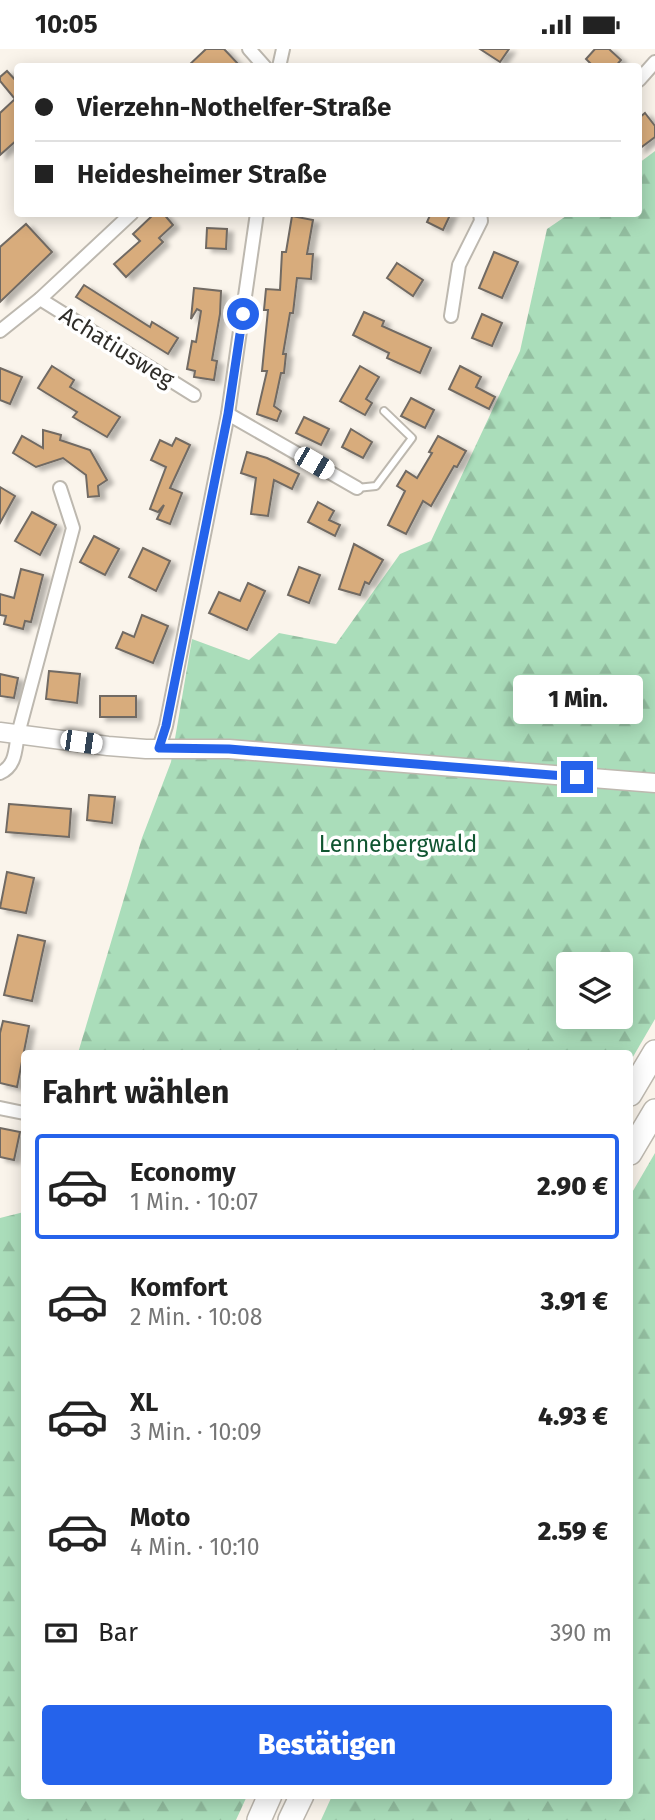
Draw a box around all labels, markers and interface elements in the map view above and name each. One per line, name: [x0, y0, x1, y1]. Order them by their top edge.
text: 10:05: [35, 9, 98, 40]
text: Vierzehn-Nothelfer-Straße: [77, 92, 391, 123]
text: Heidesheimer Straße: [77, 159, 327, 190]
route start: [227, 298, 259, 330]
street label: Achatiusweg: [54, 301, 180, 393]
car: [291, 443, 338, 483]
callout: 1 Min.: [512, 675, 642, 725]
text: 1 Min.: [548, 685, 608, 713]
car: [59, 729, 104, 755]
route end: [561, 761, 593, 793]
park label: Lennebergwald: [319, 830, 477, 858]
map controls: [556, 952, 633, 1029]
button: layers: [556, 952, 633, 1029]
text: Fahrt wählen: [42, 1073, 229, 1111]
icon: car: [46, 1155, 109, 1218]
text: Economy: [130, 1157, 236, 1188]
text: 2.90 €: [537, 1171, 608, 1202]
text: 1 Min. · 10:07: [130, 1188, 258, 1216]
icon: car: [46, 1270, 109, 1333]
text: Komfort: [130, 1272, 228, 1303]
text: 3.91 €: [541, 1286, 608, 1317]
text: 2 Min. · 10:08: [130, 1303, 262, 1331]
icon: car: [46, 1385, 109, 1448]
text: XL: [130, 1387, 158, 1418]
text: 4.93 €: [538, 1401, 608, 1432]
text: 3 Min. · 10:09: [130, 1418, 262, 1446]
icon: car: [46, 1500, 109, 1563]
text: Moto: [130, 1502, 190, 1533]
text: 2.59 €: [538, 1516, 608, 1547]
text: 4 Min. · 10:10: [130, 1533, 260, 1561]
icon: cash: [42, 1614, 80, 1652]
text: Bar: [98, 1617, 138, 1648]
text: 390 m: [550, 1619, 612, 1647]
button: Bestätigen: [42, 1705, 612, 1785]

